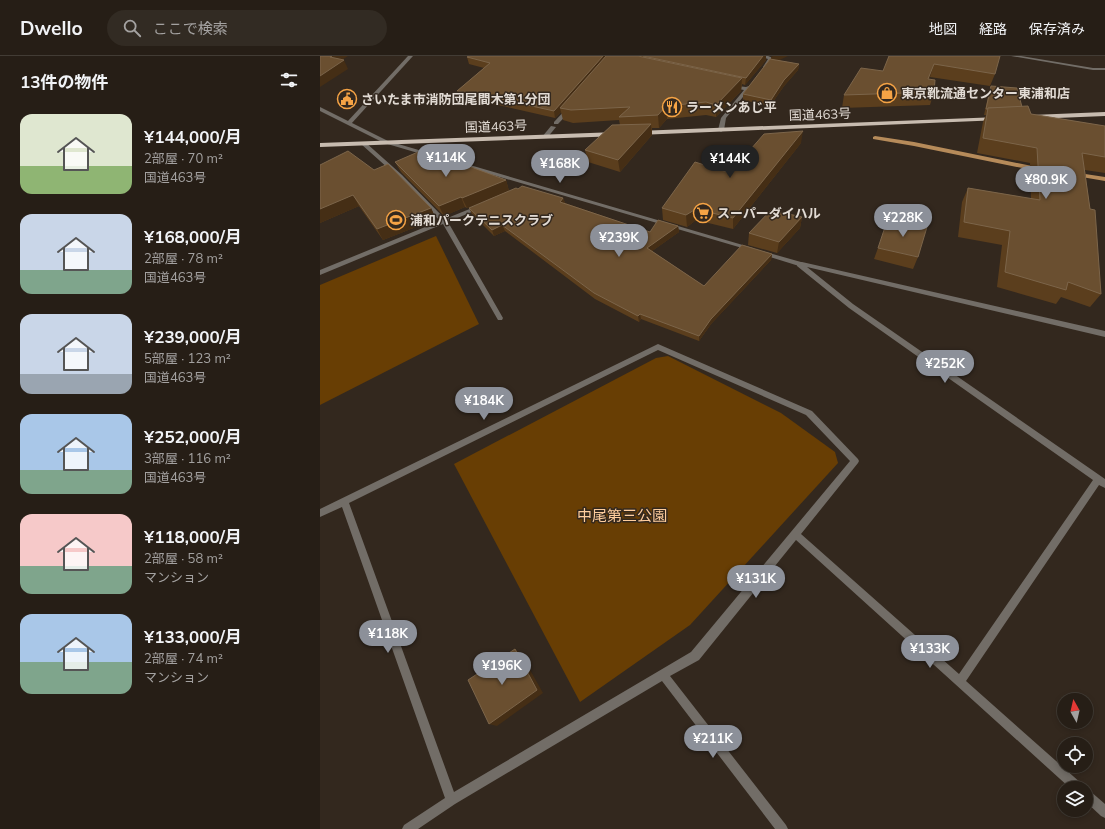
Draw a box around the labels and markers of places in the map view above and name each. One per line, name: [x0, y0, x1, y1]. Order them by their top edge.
shop icon: 東京靴流通センター東浦和店: [876, 82, 898, 104]
place label: 東京靴流通センター東浦和店: [901, 85, 1070, 101]
public building icon: さいたま市消防団尾間木第1分団: [336, 88, 358, 110]
place label: さいたま市消防団尾間木第1分団: [361, 91, 550, 107]
restaurant icon: ラーメンあじ平: [661, 96, 683, 118]
place label: ラーメンあじ平: [686, 99, 776, 115]
pin: ¥114K: [418, 144, 474, 178]
pin: ¥144K: [702, 145, 758, 179]
pin: ¥168K: [532, 150, 588, 184]
pin: ¥80.9K: [1013, 166, 1079, 200]
supermarket icon: スーパーダイハル: [692, 202, 714, 224]
pin: ¥228K: [875, 204, 931, 238]
place label: スーパーダイハル: [717, 205, 821, 221]
sports icon: 浦和パークテニスクラブ: [385, 209, 407, 231]
place label: 浦和パークテニスクラブ: [410, 212, 553, 228]
pin: ¥239K: [591, 224, 647, 258]
pin: ¥252K: [917, 350, 973, 384]
pin: ¥184K: [456, 387, 512, 421]
pin: ¥131K: [728, 565, 784, 599]
pin: ¥118K: [360, 620, 416, 654]
pin: ¥133K: [902, 635, 958, 669]
pin: ¥196K: [474, 652, 530, 686]
pin: ¥211K: [685, 725, 741, 759]

